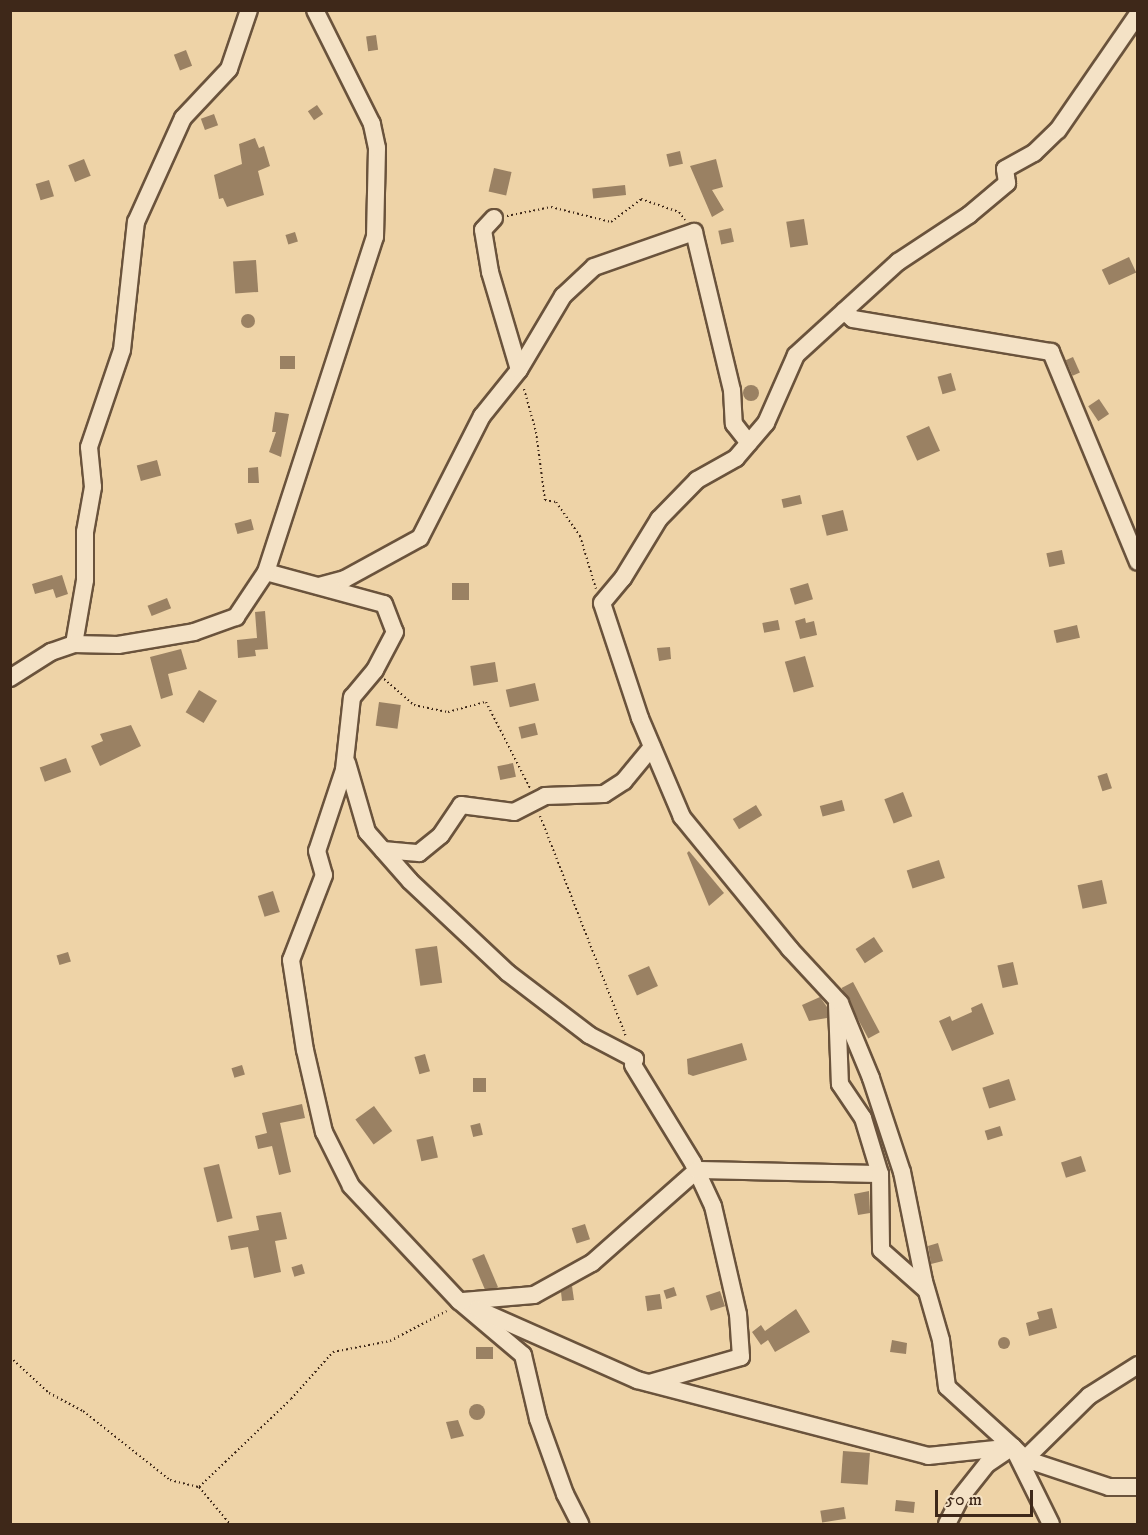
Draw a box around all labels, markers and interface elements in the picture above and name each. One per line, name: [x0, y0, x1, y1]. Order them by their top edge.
scale bar: [938, 1478, 1036, 1516]
text: 50 m: [946, 1489, 982, 1511]

